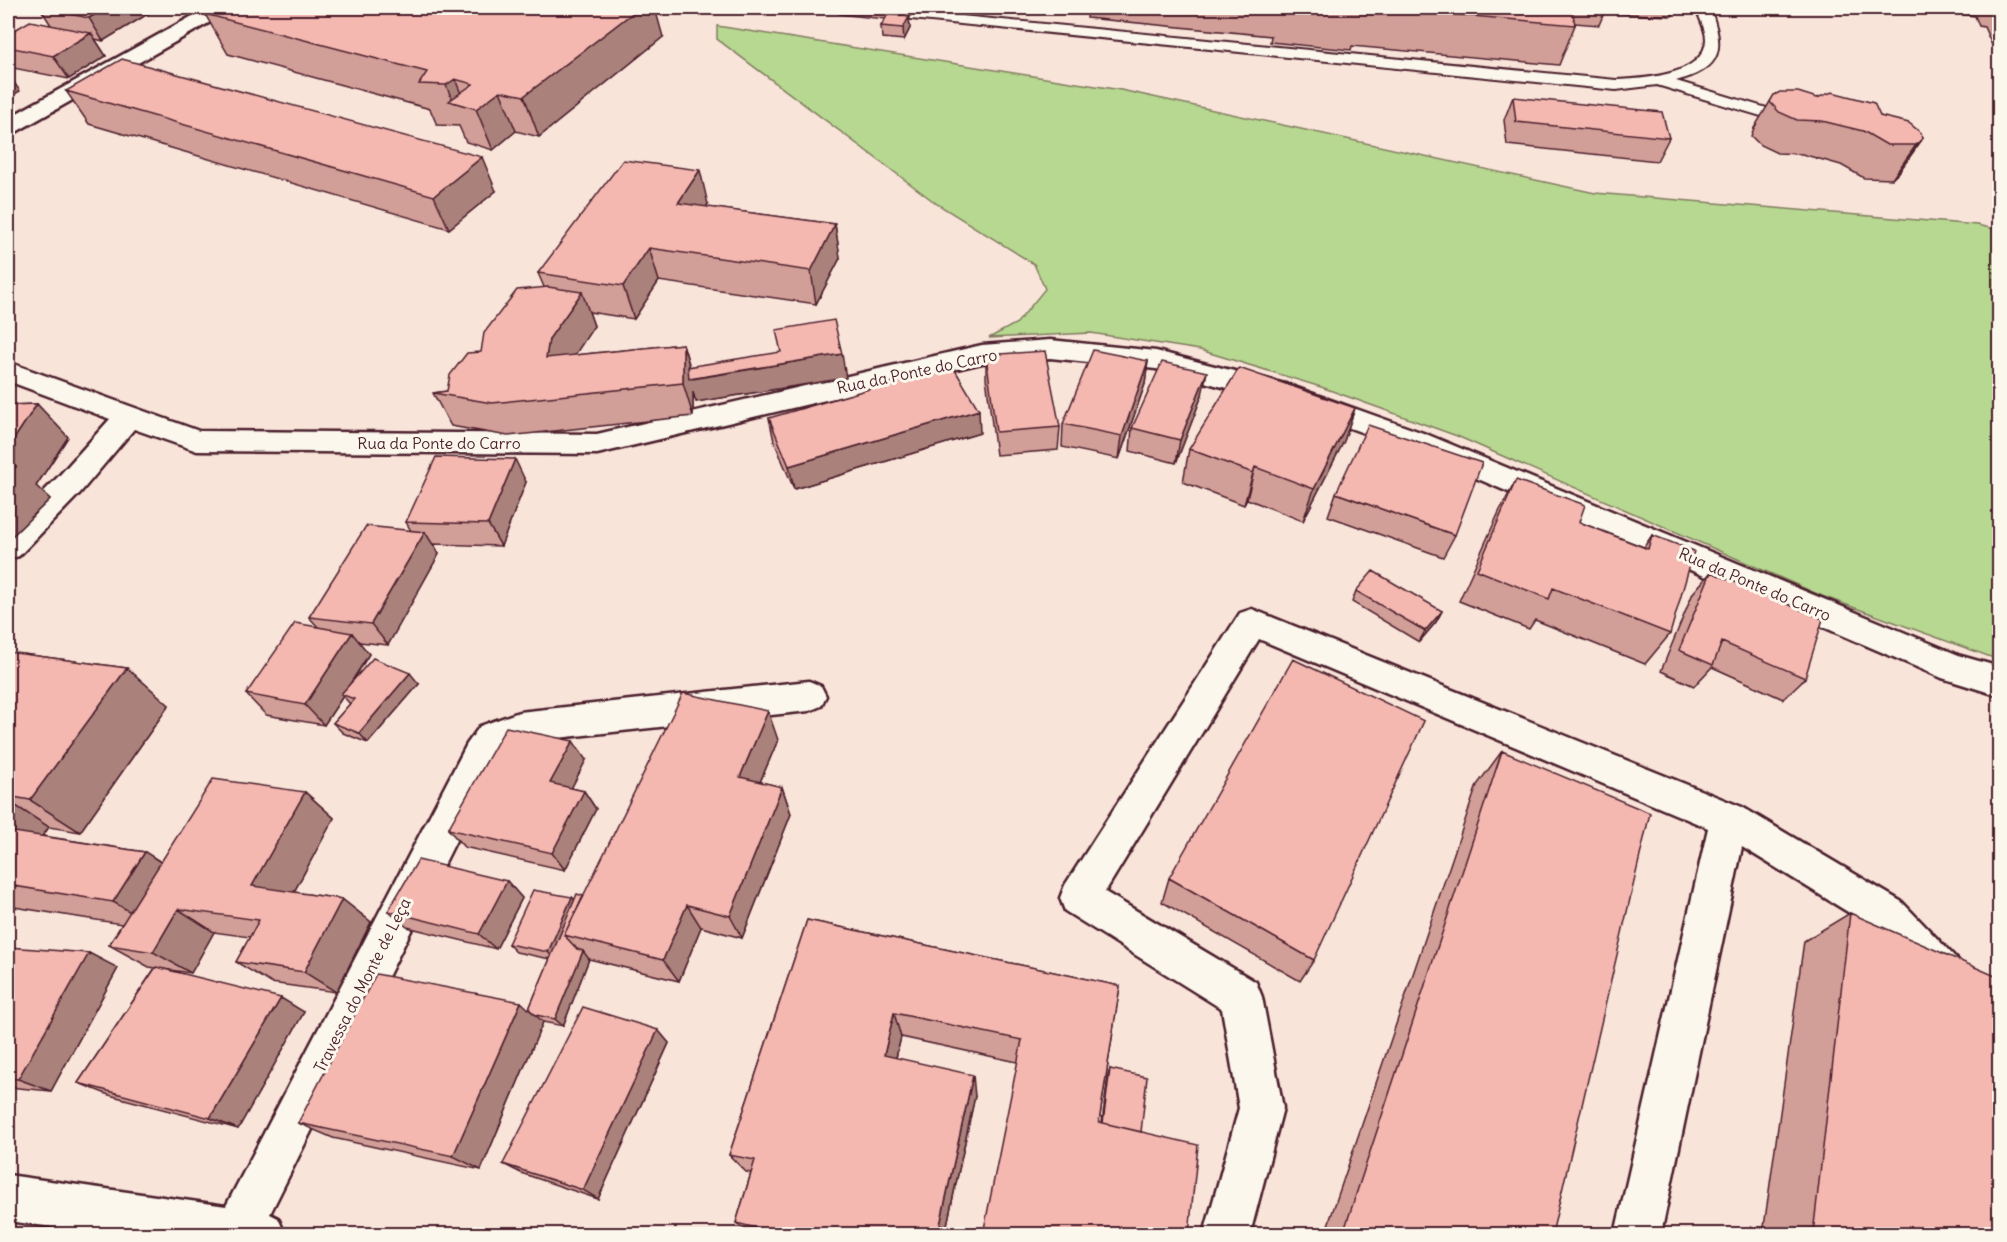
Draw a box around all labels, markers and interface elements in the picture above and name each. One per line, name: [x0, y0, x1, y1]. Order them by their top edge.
street label: Rua da Ponte do Carro: [835, 344, 999, 398]
street label: Rua da Ponte do Carro: [357, 433, 521, 453]
street label: Rua da Ponte do Carro: [1676, 543, 1834, 625]
street label: Travessa do Monte de Leça: [309, 894, 415, 1076]

